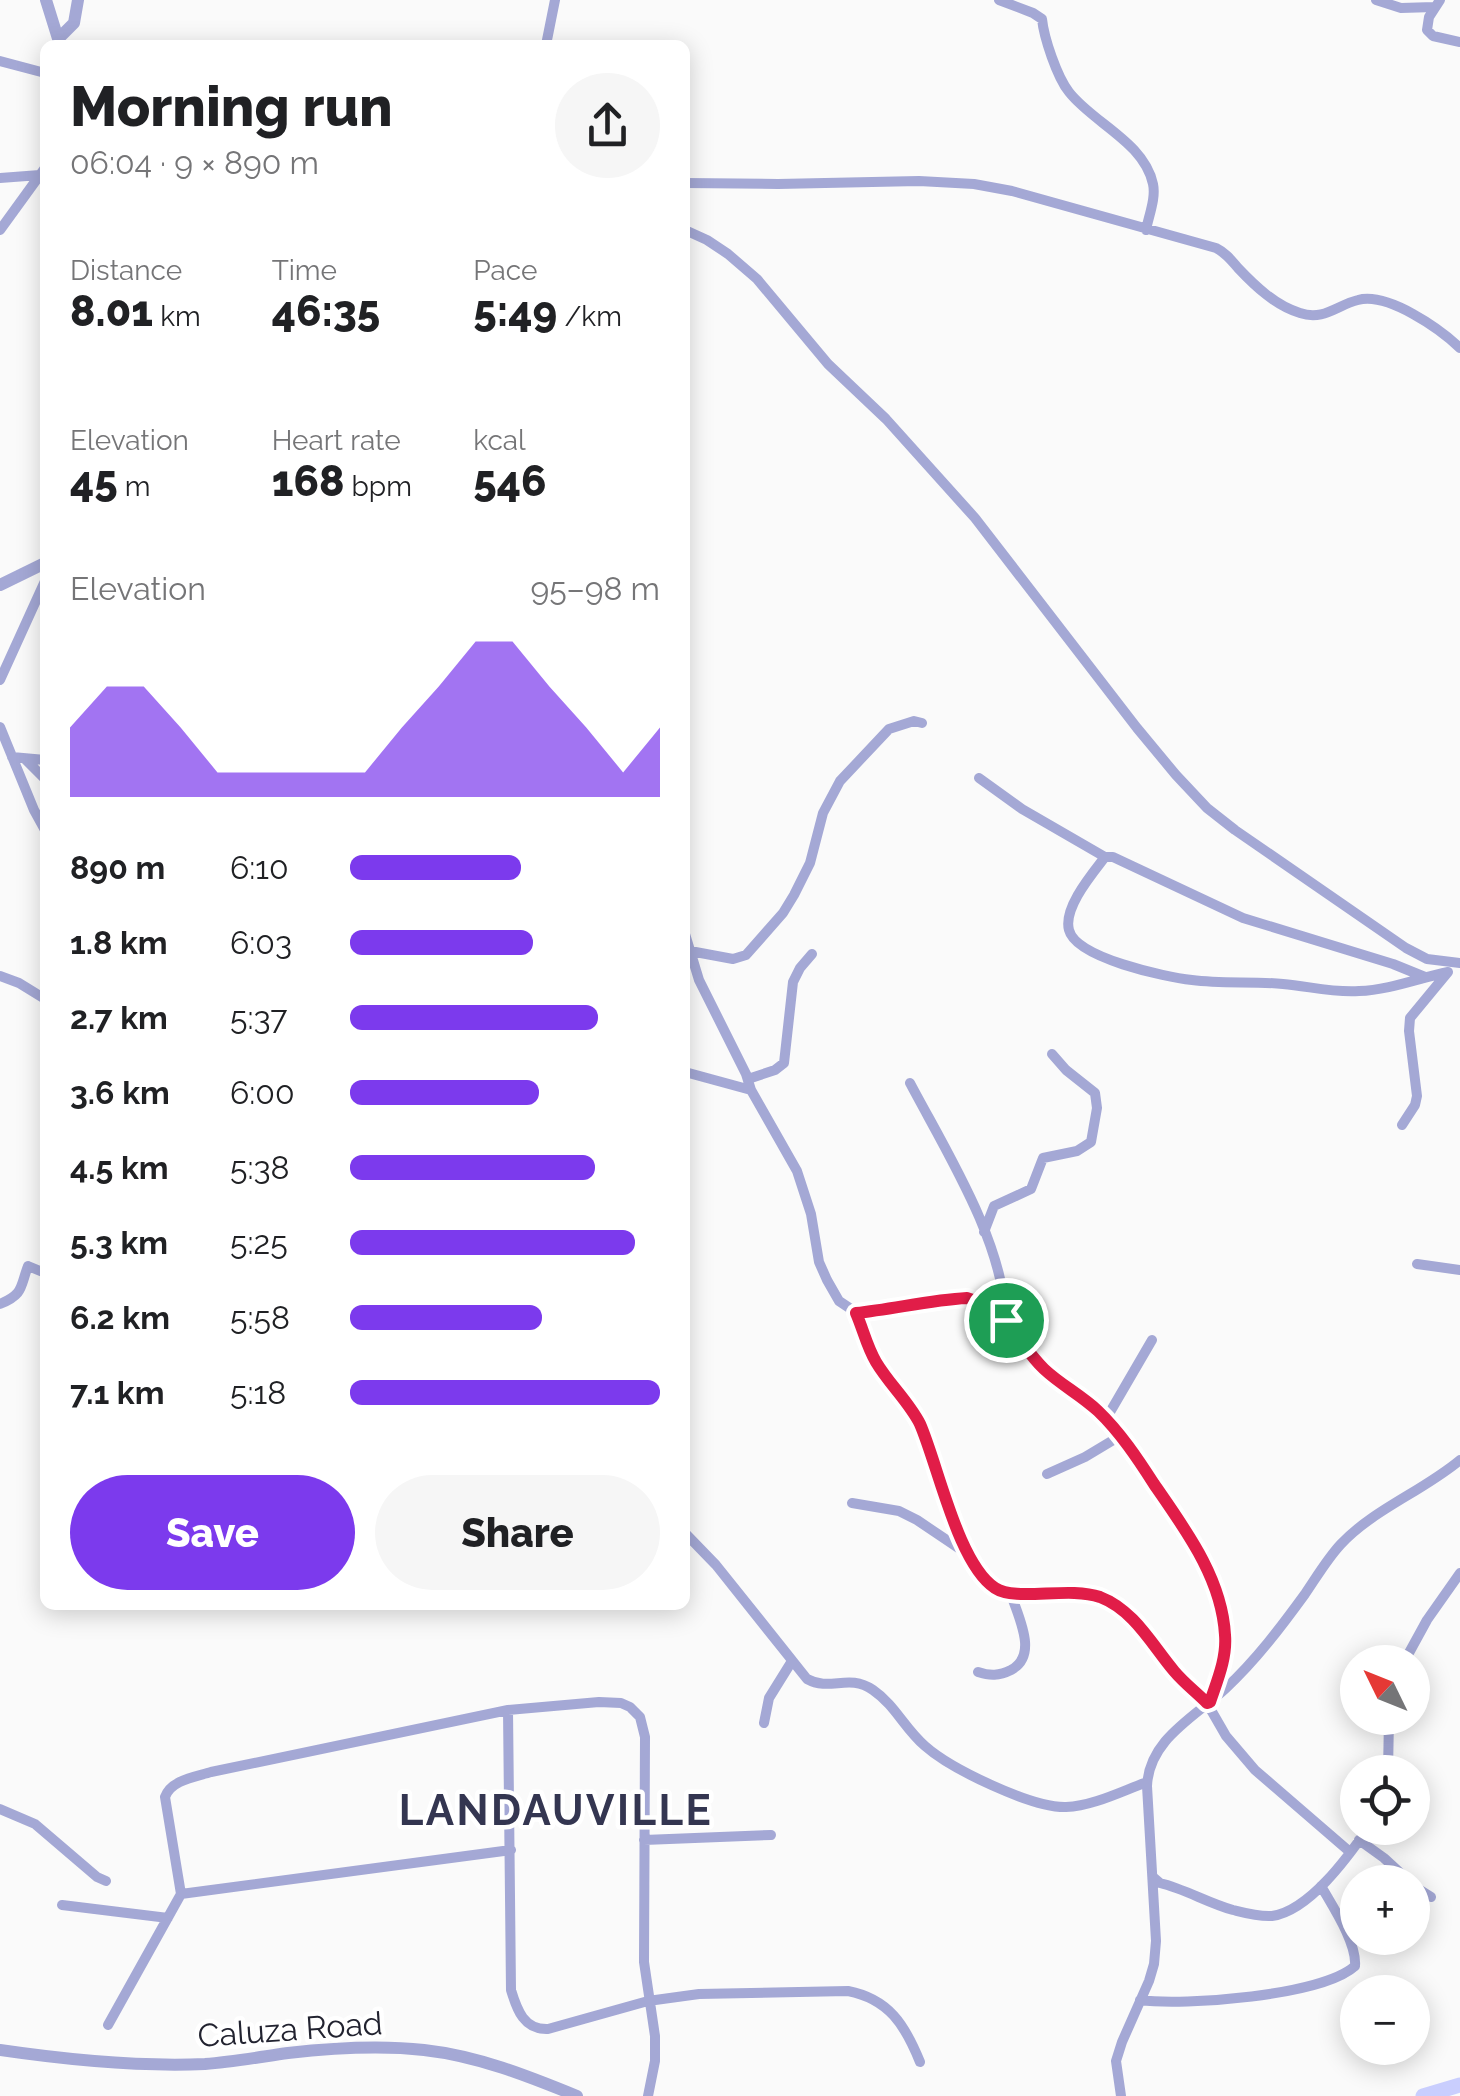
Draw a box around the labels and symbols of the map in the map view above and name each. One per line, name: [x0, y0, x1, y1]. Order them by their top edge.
pin: [964, 1278, 1049, 1363]
north arrow: [1340, 1645, 1430, 1735]
district label: LANDAUVILLE: [399, 1786, 713, 1835]
street label: Caluza Road: [196, 2004, 384, 2054]

